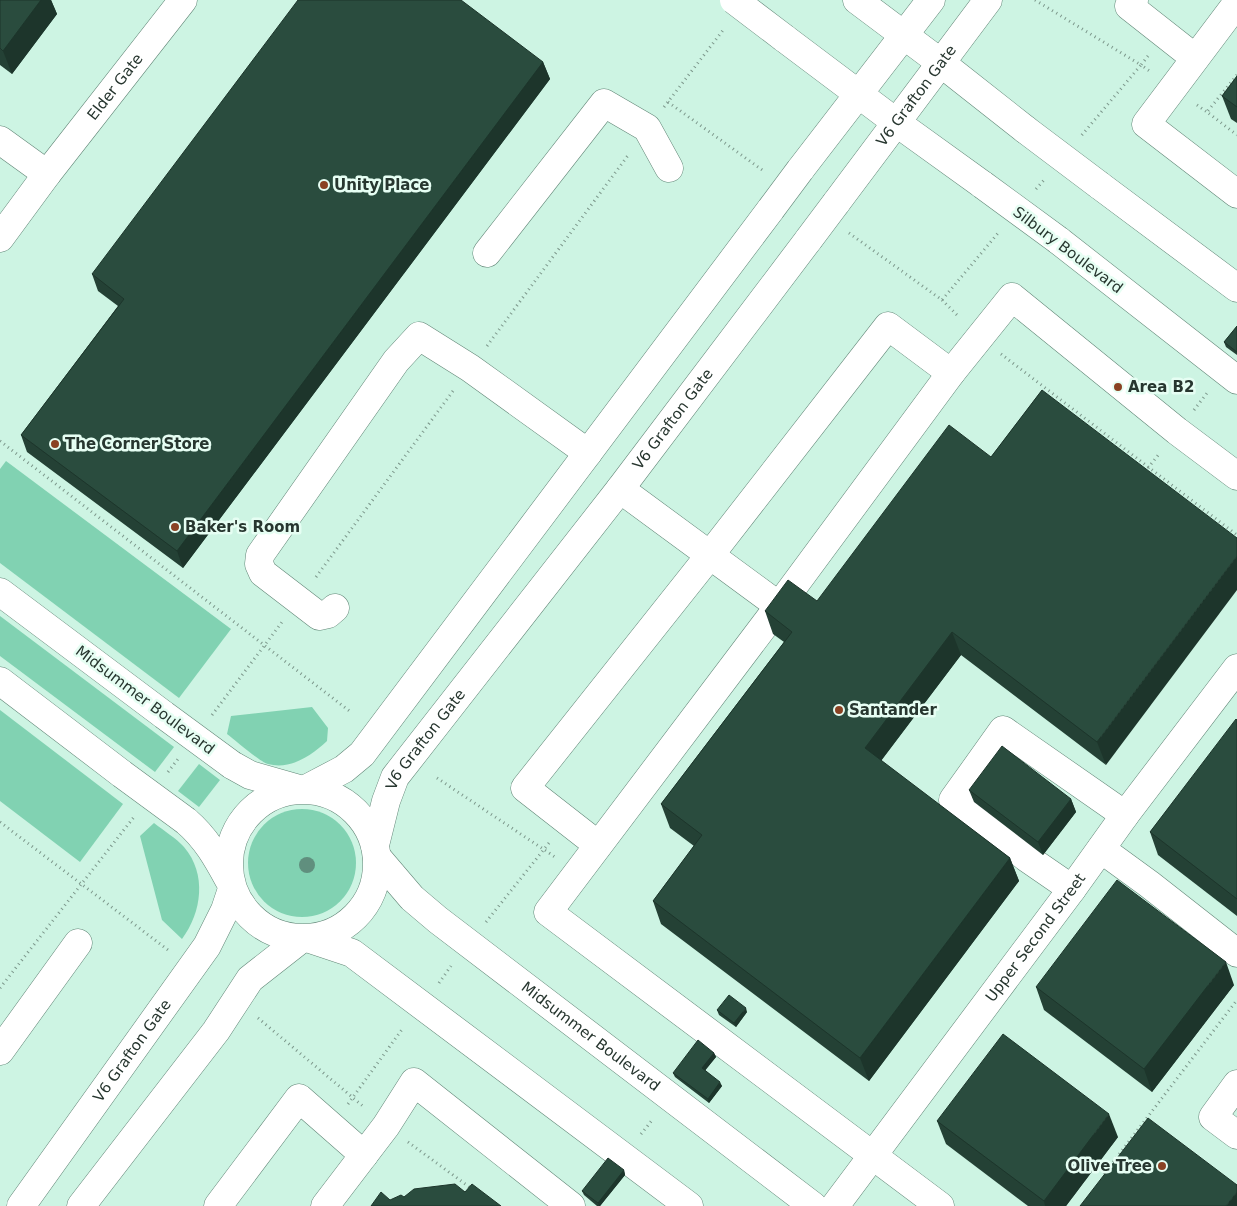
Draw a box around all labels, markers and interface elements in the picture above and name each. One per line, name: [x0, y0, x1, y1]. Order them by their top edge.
street label: V6 Grafton Gate: [873, 42, 960, 150]
street label: Elder Gate: [84, 50, 147, 124]
place label: Unity Place: [334, 176, 430, 194]
marker: Unity Place: [318, 179, 330, 191]
street label: Silbury Boulevard: [1010, 203, 1126, 297]
street label: V6 Grafton Gate: [629, 365, 717, 473]
place label: Area B2: [1128, 378, 1194, 396]
marker: Area B2: [1112, 381, 1124, 393]
place label: The Corner Store: [65, 435, 209, 453]
marker: The Corner Store: [49, 438, 61, 450]
place label: Baker's Room: [185, 518, 300, 536]
marker: Baker's Room: [169, 521, 181, 533]
street label: Midsummer Boulevard: [72, 642, 218, 758]
street label: V6 Grafton Gate: [382, 686, 469, 792]
place label: Santander: [849, 701, 937, 719]
marker: Santander: [833, 704, 845, 716]
street label: Upper Second Street: [982, 870, 1089, 1006]
street label: Midsummer Boulevard: [518, 978, 663, 1095]
street label: V6 Grafton Gate: [89, 996, 175, 1105]
place label: Olive Tree: [1067, 1157, 1152, 1175]
marker: Olive Tree: [1156, 1160, 1168, 1172]

